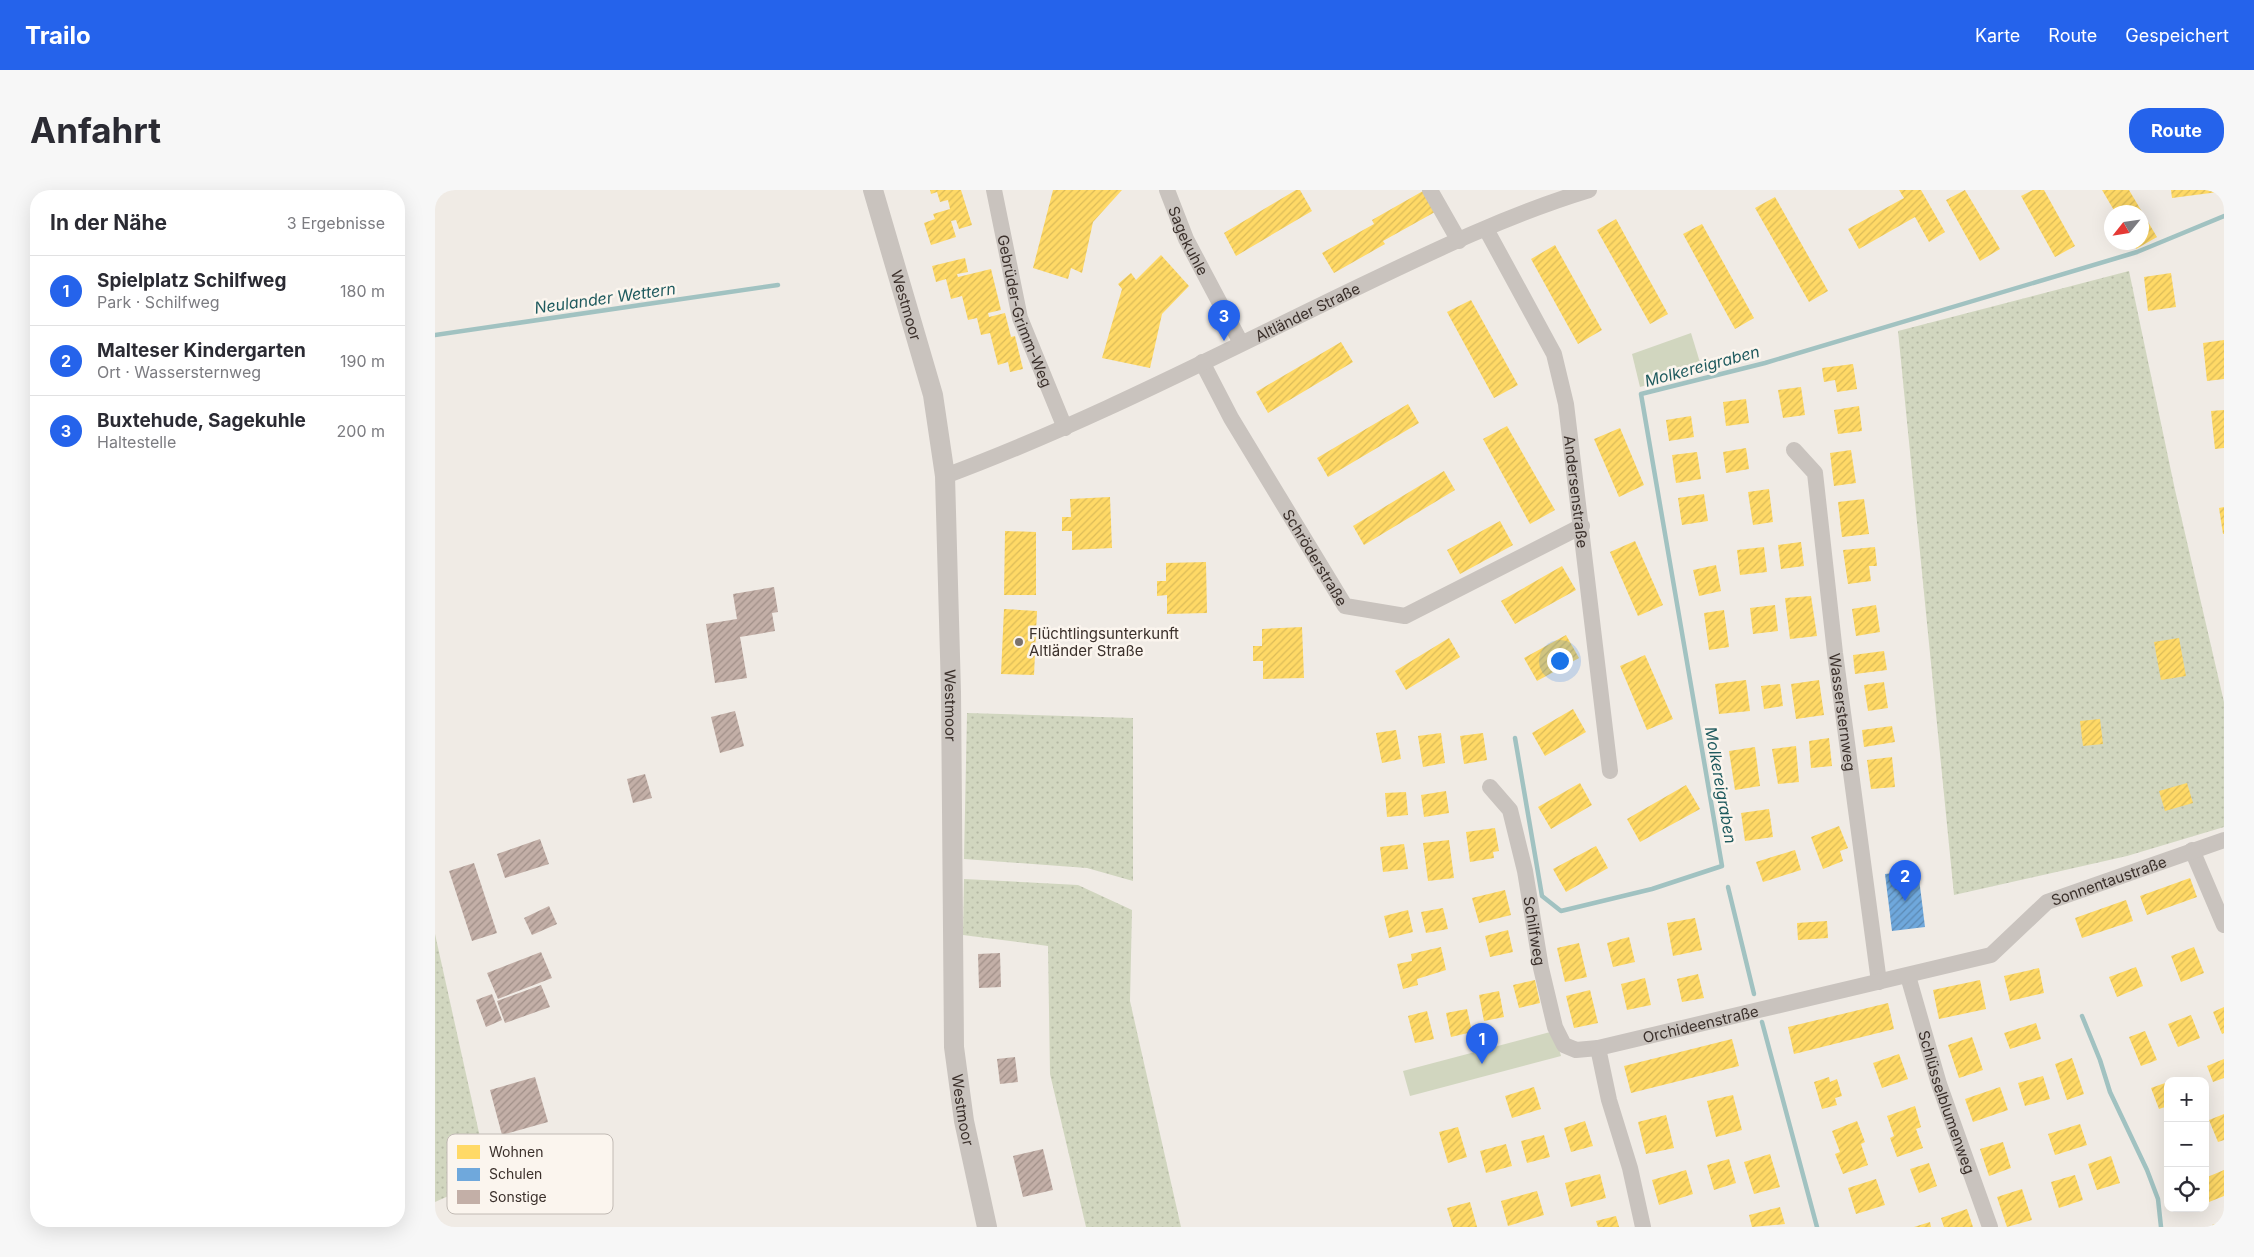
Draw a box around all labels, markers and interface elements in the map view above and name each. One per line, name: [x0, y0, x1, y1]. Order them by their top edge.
text: Trailo: [25, 21, 91, 50]
text: Karte: [1975, 25, 2020, 46]
text: Route: [2048, 25, 2097, 46]
text: Gespeichert: [2125, 25, 2229, 46]
button: Route: [2129, 108, 2224, 153]
text: Anfahrt: [30, 109, 161, 151]
street label: Sagekuhle: [1165, 203, 1213, 278]
north arrow: [2104, 205, 2149, 250]
text: In der Nähe: [50, 210, 167, 235]
text: 3 Ergebnisse: [287, 213, 385, 233]
street label: Gebrüder-Grimm-Weg: [994, 233, 1057, 390]
street label: Westmoor: [887, 268, 926, 343]
text: Spielplatz Schilfweg: [97, 269, 286, 292]
water label: Neulander Wettern: [533, 278, 677, 318]
street label: Altländer Straße: [1252, 278, 1363, 345]
text: 1: [63, 281, 69, 301]
text: 180 m: [340, 281, 385, 301]
text: Park · Schilfweg: [97, 292, 220, 312]
pin: 3: [1208, 300, 1240, 341]
text: Malteser Kindergarten: [97, 339, 306, 362]
water label: Molkereigraben: [1642, 341, 1762, 391]
text: 2: [61, 351, 71, 371]
text: 190 m: [340, 351, 385, 371]
text: Ort · Wassersternweg: [97, 362, 261, 382]
text: Buxtehude, Sagekuhle: [97, 409, 306, 432]
text: 3: [61, 421, 71, 441]
text: 200 m: [337, 421, 385, 441]
text: Haltestelle: [97, 432, 176, 452]
street label: Andersenstraße: [1560, 434, 1593, 549]
street label: Schröderstraße: [1279, 505, 1352, 609]
place label: Flüchtlingsunterkunft Altländer Straße: [1029, 624, 1179, 660]
marker: Flüchtlingsunterkunft Altländer Straße: [1013, 636, 1025, 648]
your location: [1547, 648, 1573, 674]
street label: Wassersternweg: [1826, 652, 1860, 772]
street label: Westmoor: [941, 669, 961, 742]
water label: Molkereigraben: [1701, 725, 1741, 845]
street label: Sonnentaustraße: [2048, 851, 2169, 909]
pin: 2: [1889, 860, 1921, 901]
street label: Schilfweg: [1520, 895, 1550, 967]
street label: Orchideenstraße: [1641, 1001, 1760, 1047]
pin: 1: [1466, 1023, 1498, 1064]
street label: Schlüsselblumenweg: [1915, 1028, 1980, 1176]
street label: Westmoor: [948, 1073, 979, 1148]
map controls: [2164, 1077, 2209, 1212]
button: +: [2164, 1077, 2209, 1122]
button: −: [2164, 1122, 2209, 1167]
legend: [447, 1134, 613, 1214]
text: Wohnen: [489, 1143, 543, 1160]
text: Schulen: [489, 1165, 542, 1182]
button: locate: [2164, 1167, 2209, 1212]
text: Sonstige: [489, 1188, 547, 1205]

